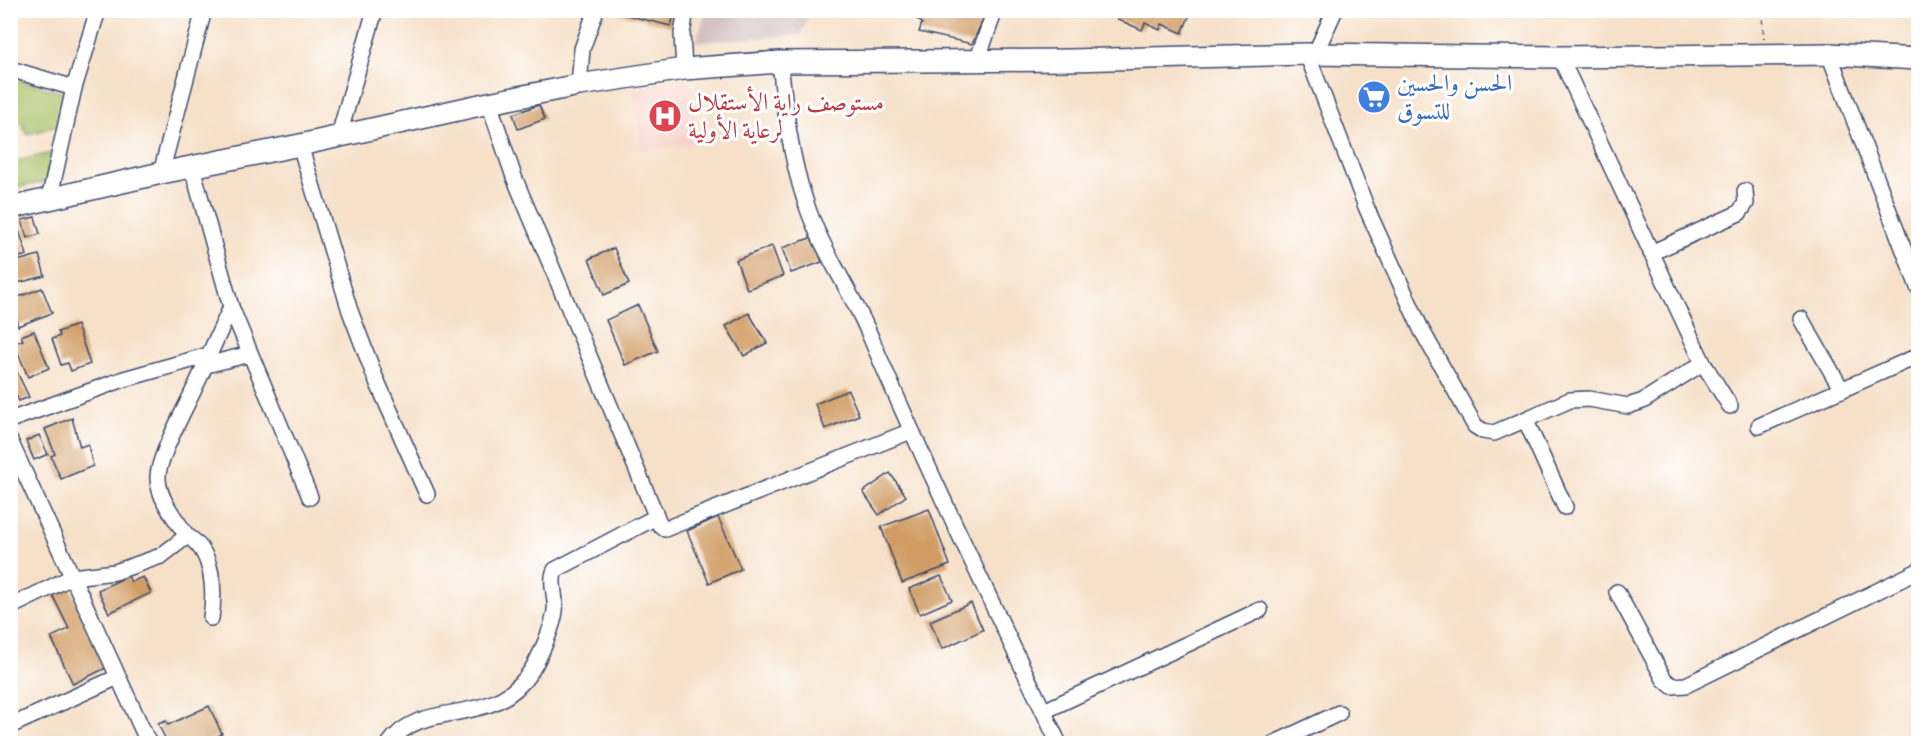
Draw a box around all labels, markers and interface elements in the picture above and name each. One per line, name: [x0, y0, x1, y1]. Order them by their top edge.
place label: الحسن والحسين للتسوق: [1397, 67, 1512, 127]
supermarket icon: الحسن والحسين للتسوق: [1356, 79, 1392, 115]
place label: مستوصف راية الأستقلال لرعاية الأولية: [688, 86, 884, 146]
hospital icon: مستوصف راية الأستقلال لرعاية الأولية: [647, 98, 683, 134]

